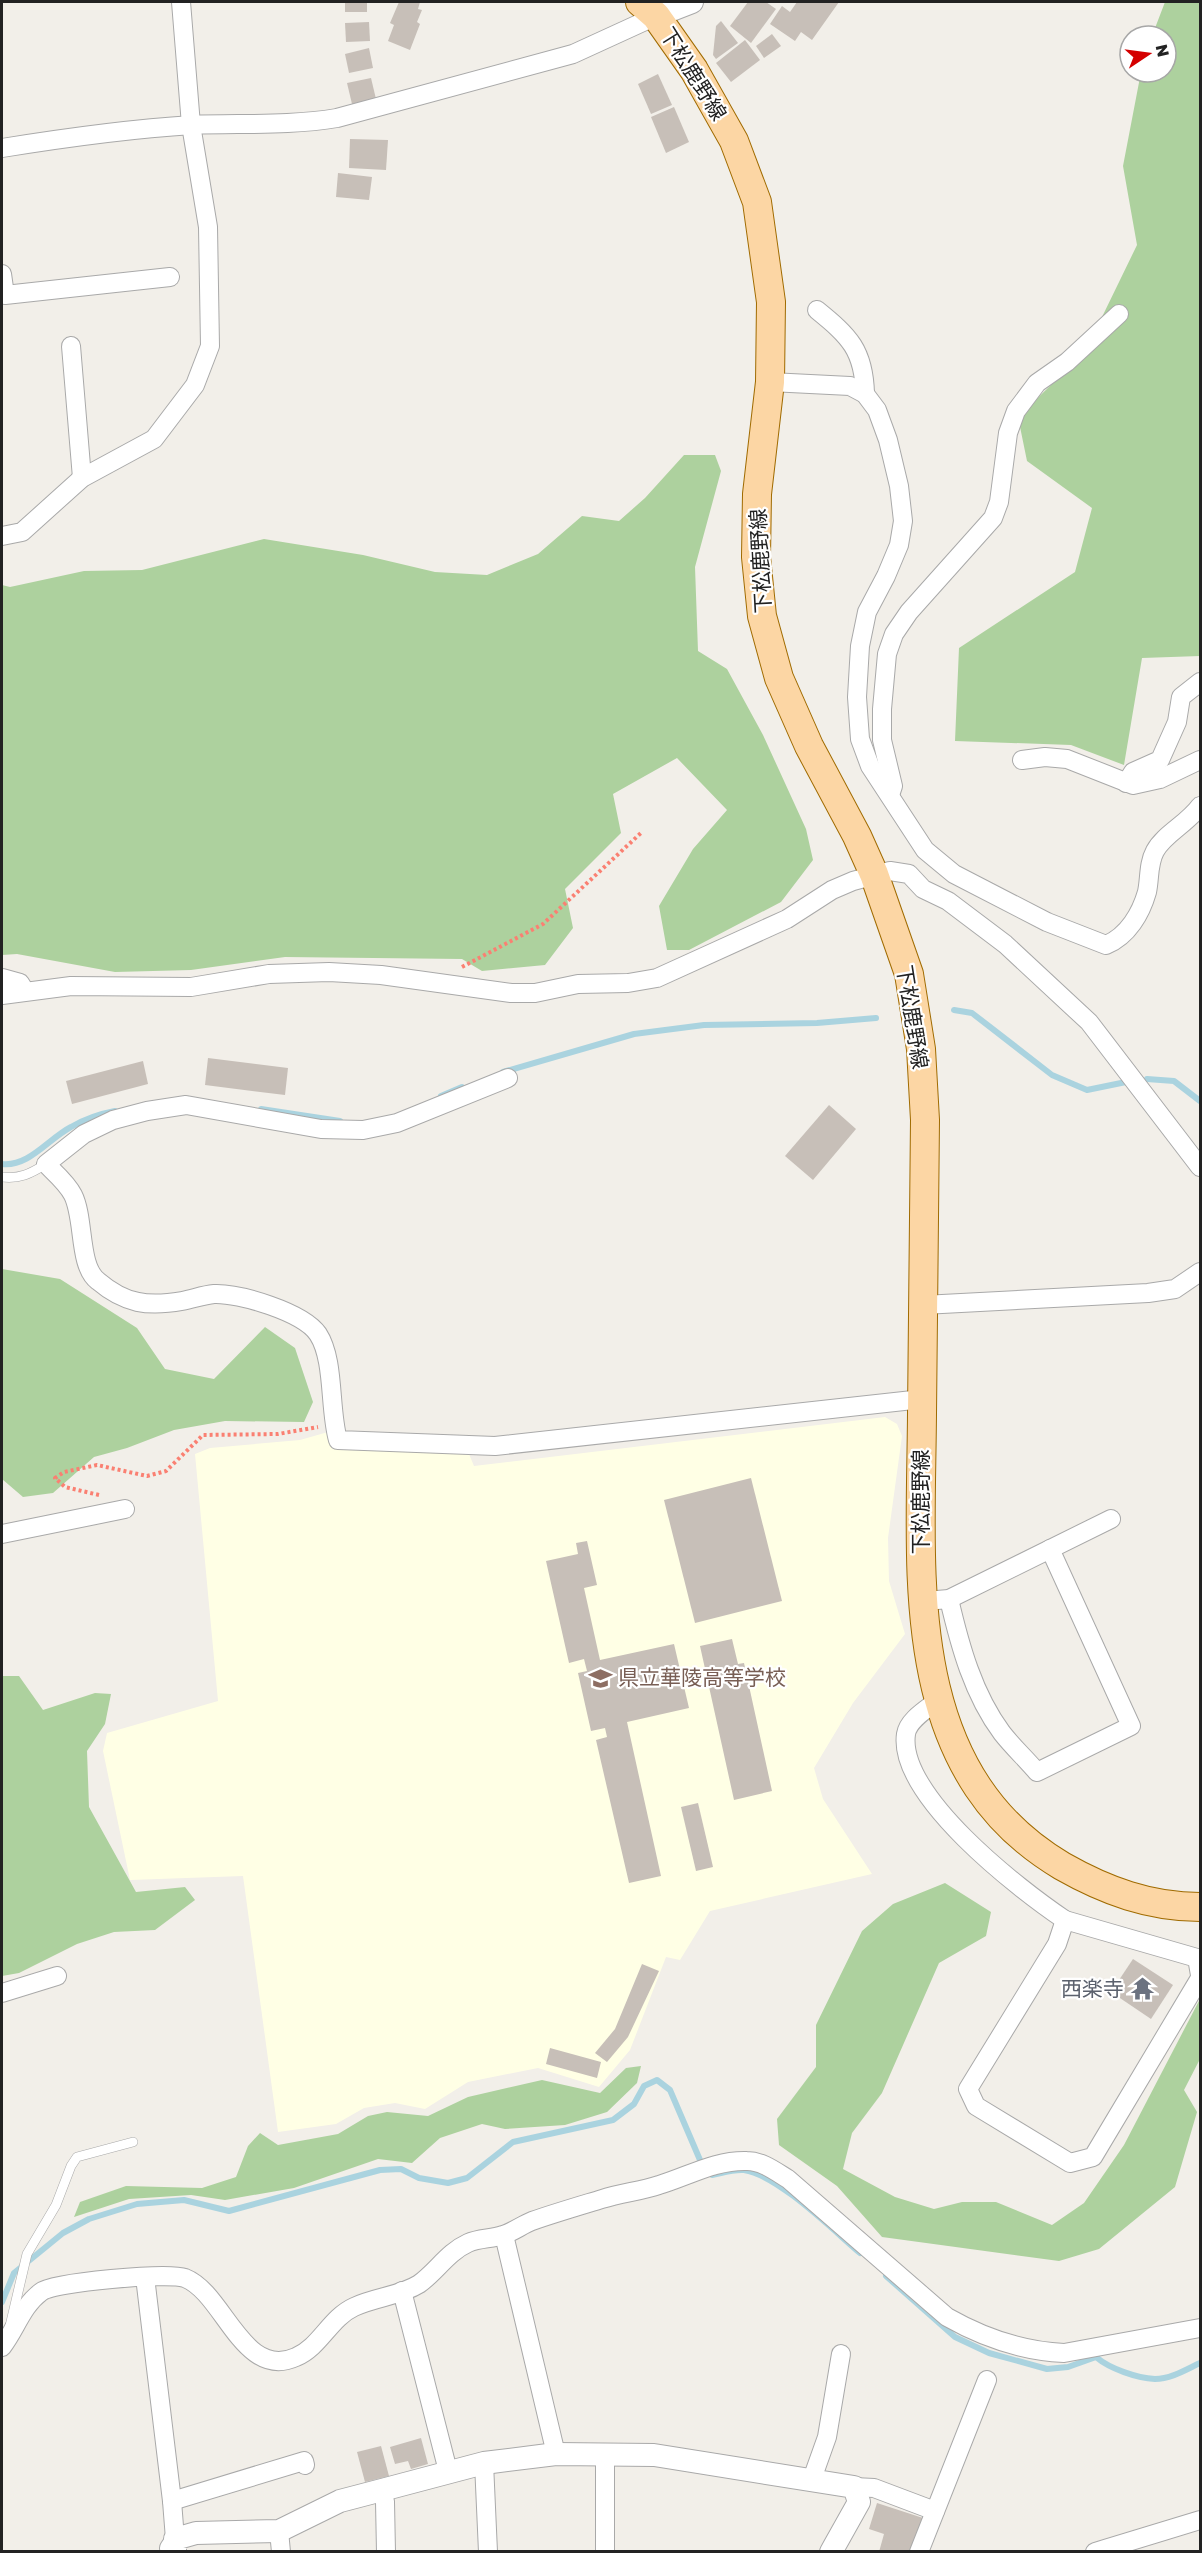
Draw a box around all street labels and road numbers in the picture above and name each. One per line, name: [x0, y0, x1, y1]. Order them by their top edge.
street label: 下松鹿野線: [655, 22, 733, 125]
street label: 下松鹿野線: [744, 508, 776, 614]
street label: 下松鹿野線: [892, 963, 934, 1071]
street label: 下松鹿野線: [907, 1450, 933, 1555]

